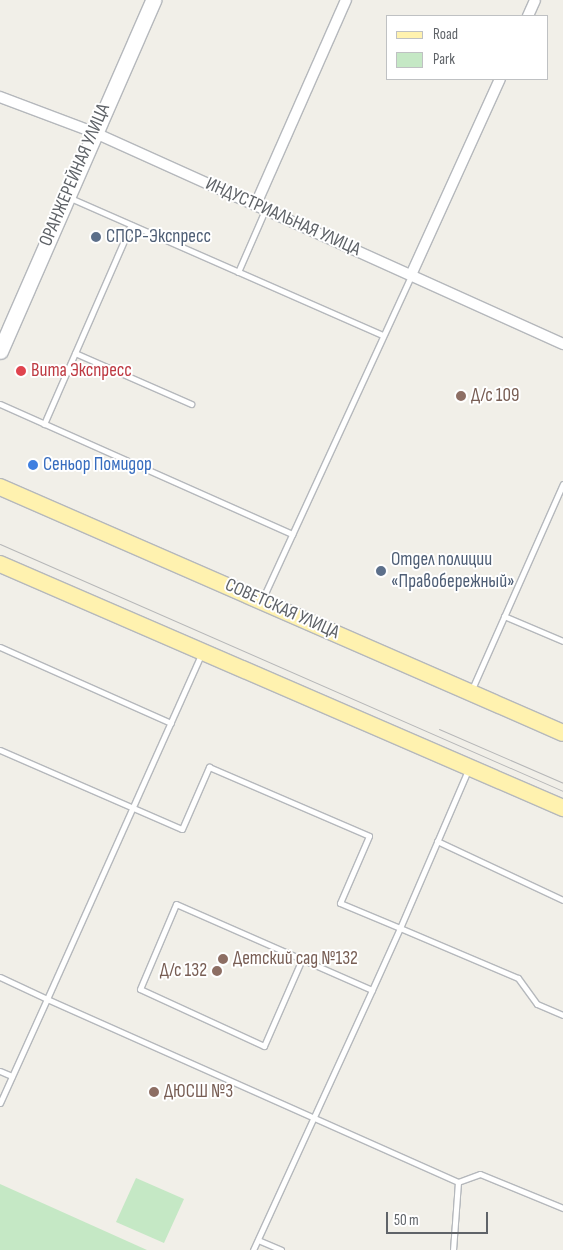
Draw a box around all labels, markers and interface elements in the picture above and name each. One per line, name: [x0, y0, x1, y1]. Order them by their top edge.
legend: [386, 15, 548, 80]
text: Road: [433, 25, 458, 44]
text: Park: [433, 50, 455, 69]
street label: ОРАНЖЕРЕЙНАЯ УЛИЦА: [35, 100, 115, 250]
street label: ИНДУСТРИАЛЬНАЯ УЛИЦА: [202, 173, 364, 261]
place label: СПСР-Экспресс: [106, 226, 211, 248]
marker: СПСР-Экспресс: [90, 231, 102, 243]
place label: Вита Экспресс: [31, 360, 132, 382]
marker: Вита Экспресс: [15, 365, 27, 377]
place label: Д/с 109: [471, 385, 519, 407]
marker: Д/с 109: [455, 390, 467, 402]
place label: Сеньор Помидор: [43, 454, 152, 476]
marker: Сеньор Помидор: [27, 459, 39, 471]
place label: Отдел полиции «Правобережный»: [391, 549, 515, 593]
marker: Отдел полиции «Правобережный»: [375, 565, 387, 577]
street label: СОВЕТСКАЯ УЛИЦА: [221, 574, 343, 644]
place label: Детский сад №132: [233, 948, 358, 970]
marker: Детский сад №132: [217, 953, 229, 965]
place label: Д/с 132: [160, 960, 207, 982]
marker: Д/с 132: [211, 965, 223, 977]
place label: ДЮСШ №3: [164, 1081, 233, 1103]
marker: ДЮСШ №3: [148, 1086, 160, 1098]
scale bar: [388, 1202, 490, 1234]
text: 50 m: [394, 1211, 419, 1230]

